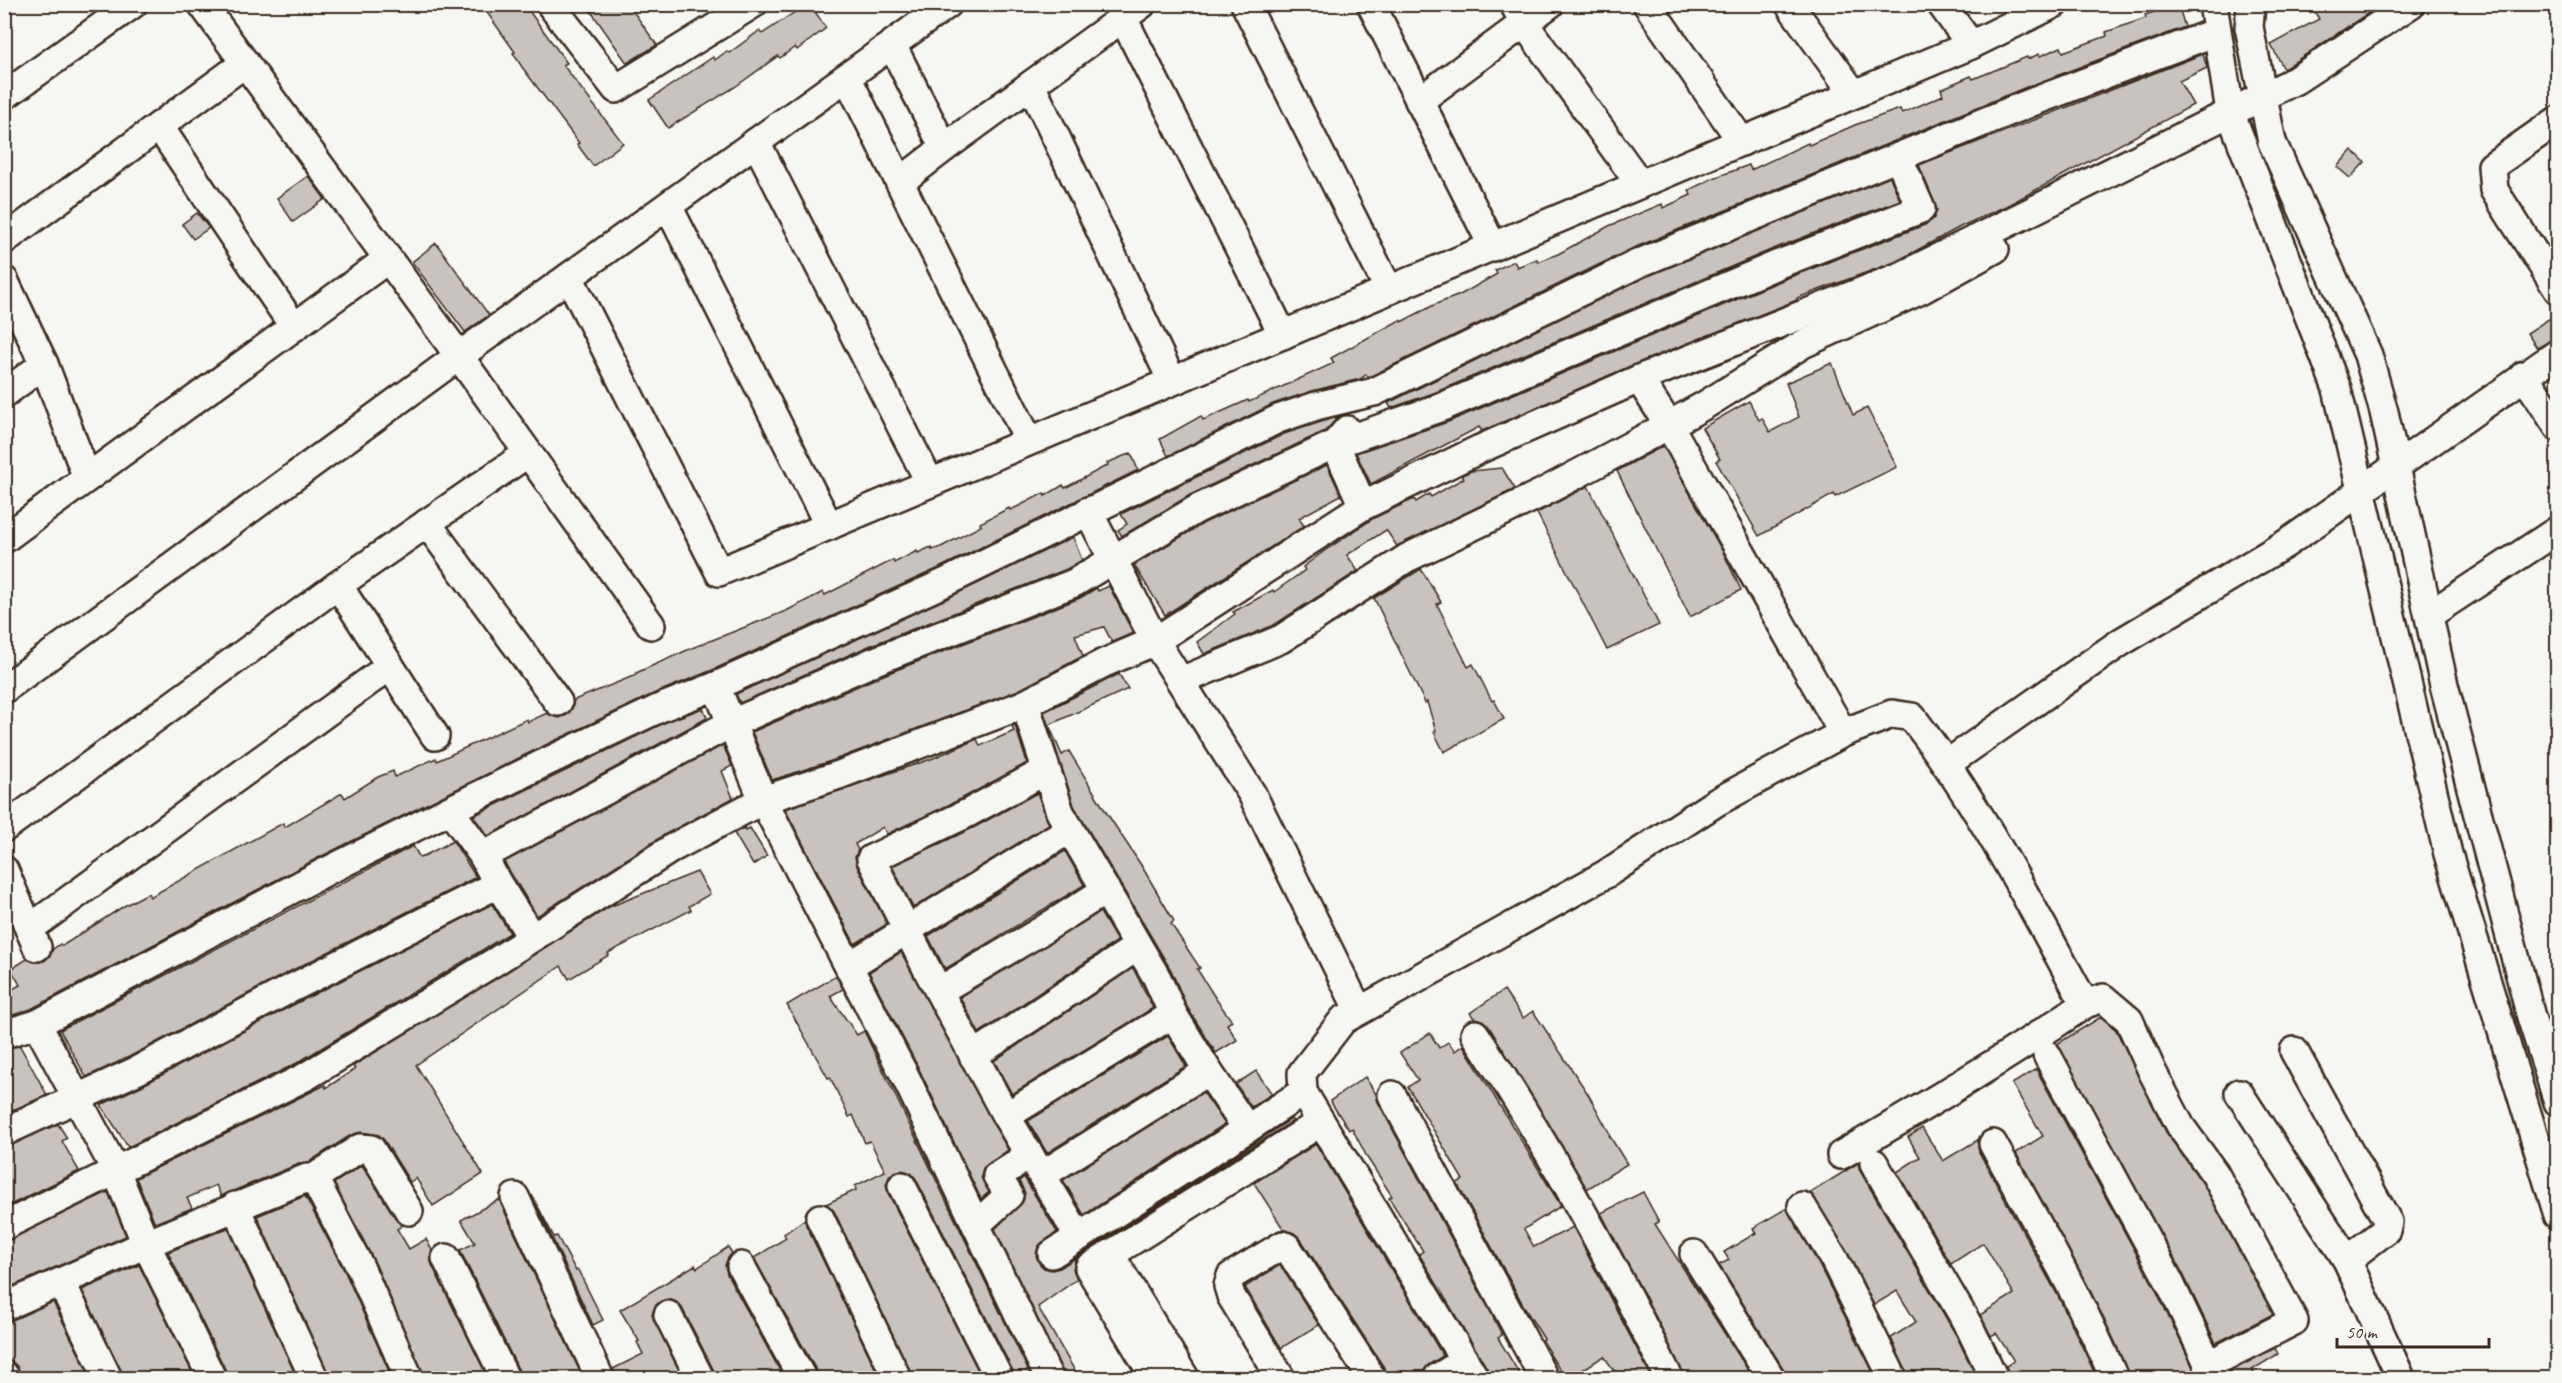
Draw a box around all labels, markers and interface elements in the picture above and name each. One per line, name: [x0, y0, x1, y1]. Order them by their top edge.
scale bar: [2337, 1311, 2488, 1349]
text: 50 m: [2346, 1321, 2379, 1343]

